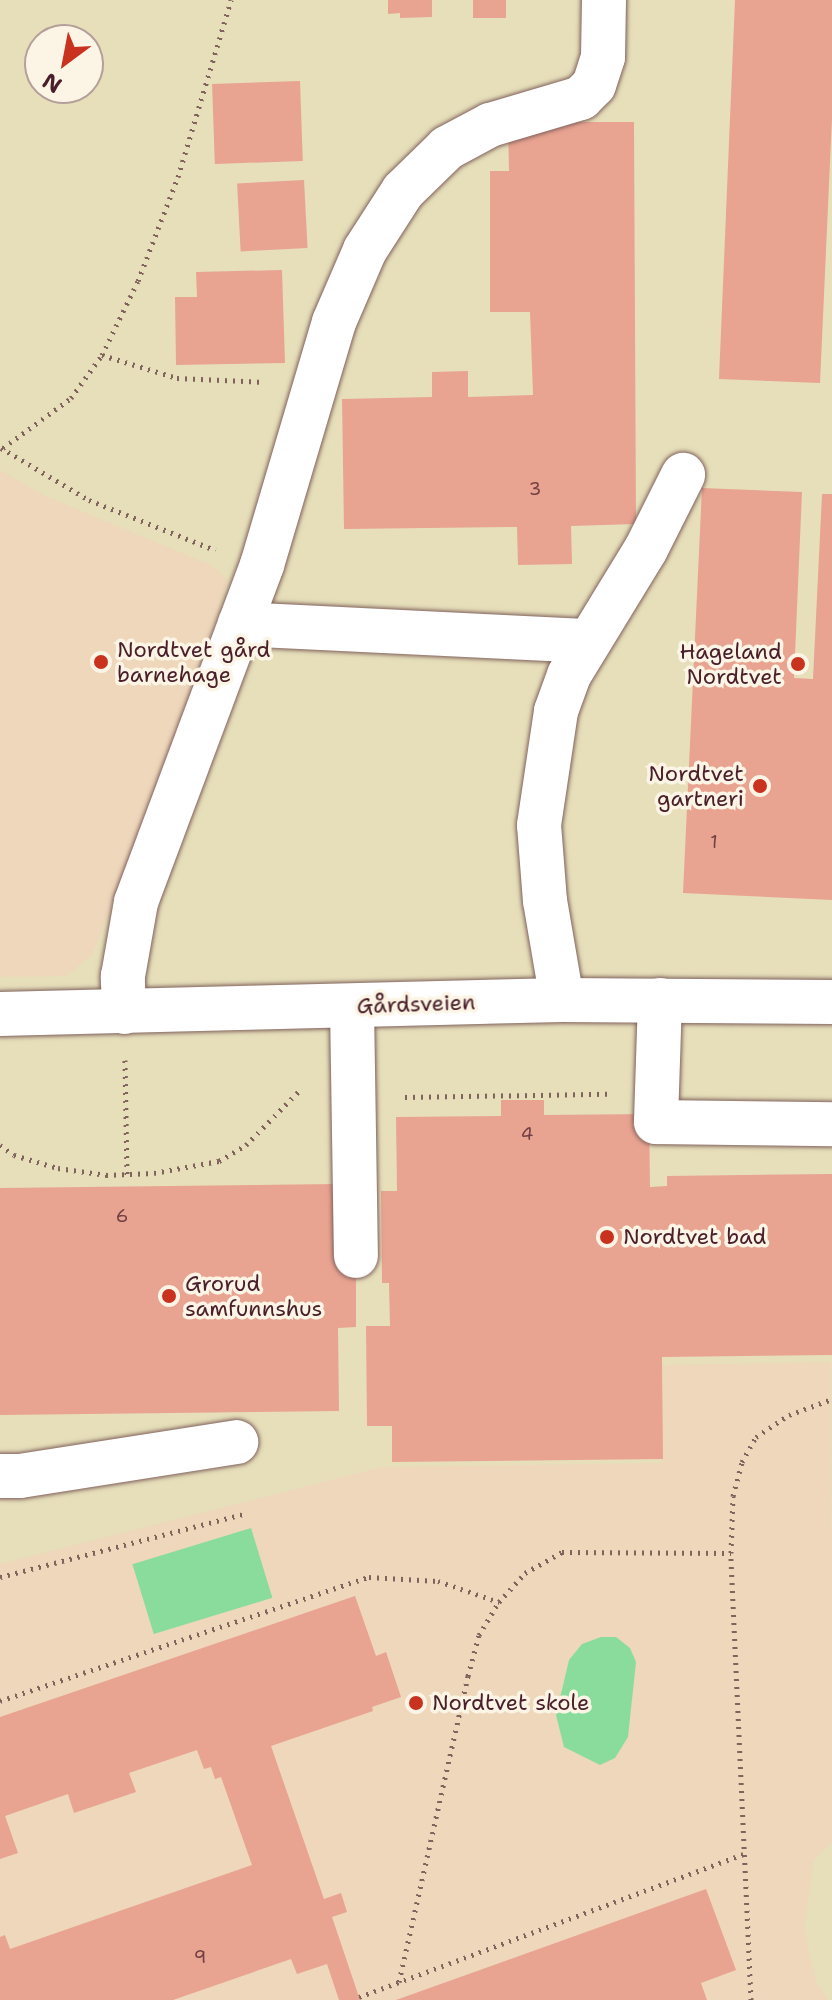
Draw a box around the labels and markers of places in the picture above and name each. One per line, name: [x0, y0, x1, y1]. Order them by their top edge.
place label: Nordtvet gård barnehage: [117, 636, 270, 688]
place label: Hageland Nordtvet: [680, 638, 782, 690]
marker: Nordtvet gård barnehage: [92, 653, 110, 671]
marker: Hageland Nordtvet: [789, 655, 807, 673]
place label: Nordtvet gartneri: [648, 760, 744, 812]
marker: Nordtvet gartneri: [751, 777, 769, 795]
place label: Nordtvet bad: [623, 1224, 766, 1250]
marker: Nordtvet bad: [598, 1228, 616, 1246]
place label: Grorud samfunnshus: [185, 1270, 322, 1322]
marker: Grorud samfunnshus: [160, 1287, 178, 1305]
place label: Nordtvet skole: [432, 1690, 589, 1716]
marker: Nordtvet skole: [407, 1694, 425, 1712]

